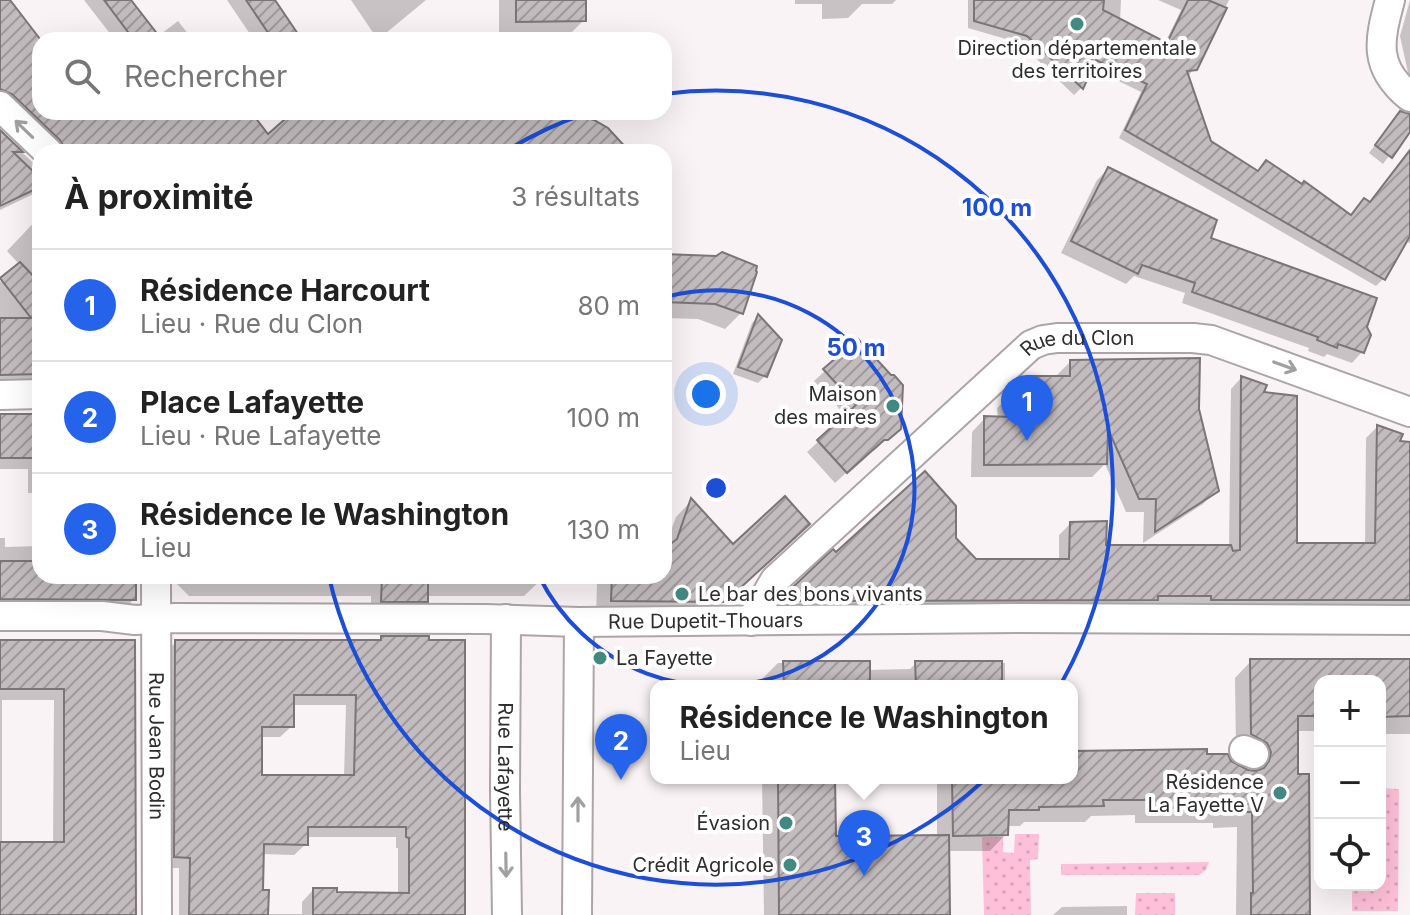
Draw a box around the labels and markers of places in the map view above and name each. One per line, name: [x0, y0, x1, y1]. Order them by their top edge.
marker: Direction départementale des territoires: [1068, 15, 1086, 33]
place label: Direction départementale des territoires: [957, 36, 1197, 83]
pin: 1: [1001, 375, 1053, 441]
place label: Maison des maires: [774, 382, 877, 429]
marker: Maison des maires: [884, 397, 902, 415]
centre of rings: [702, 474, 730, 502]
place label: Le bar des bons vivants: [698, 582, 923, 606]
marker: Le bar des bons vivants: [673, 585, 691, 603]
place label: La Fayette: [616, 646, 713, 670]
marker: La Fayette: [591, 649, 609, 667]
pin: 2: [595, 714, 647, 780]
place label: Résidence La Fayette V: [1148, 770, 1264, 817]
marker: Résidence La Fayette V: [1271, 784, 1289, 802]
place label: Évasion: [696, 810, 770, 835]
pin: 3: [838, 810, 890, 876]
marker: Évasion: [777, 814, 795, 832]
place label: Crédit Agricole: [633, 853, 774, 877]
marker: Crédit Agricole: [781, 856, 799, 874]

